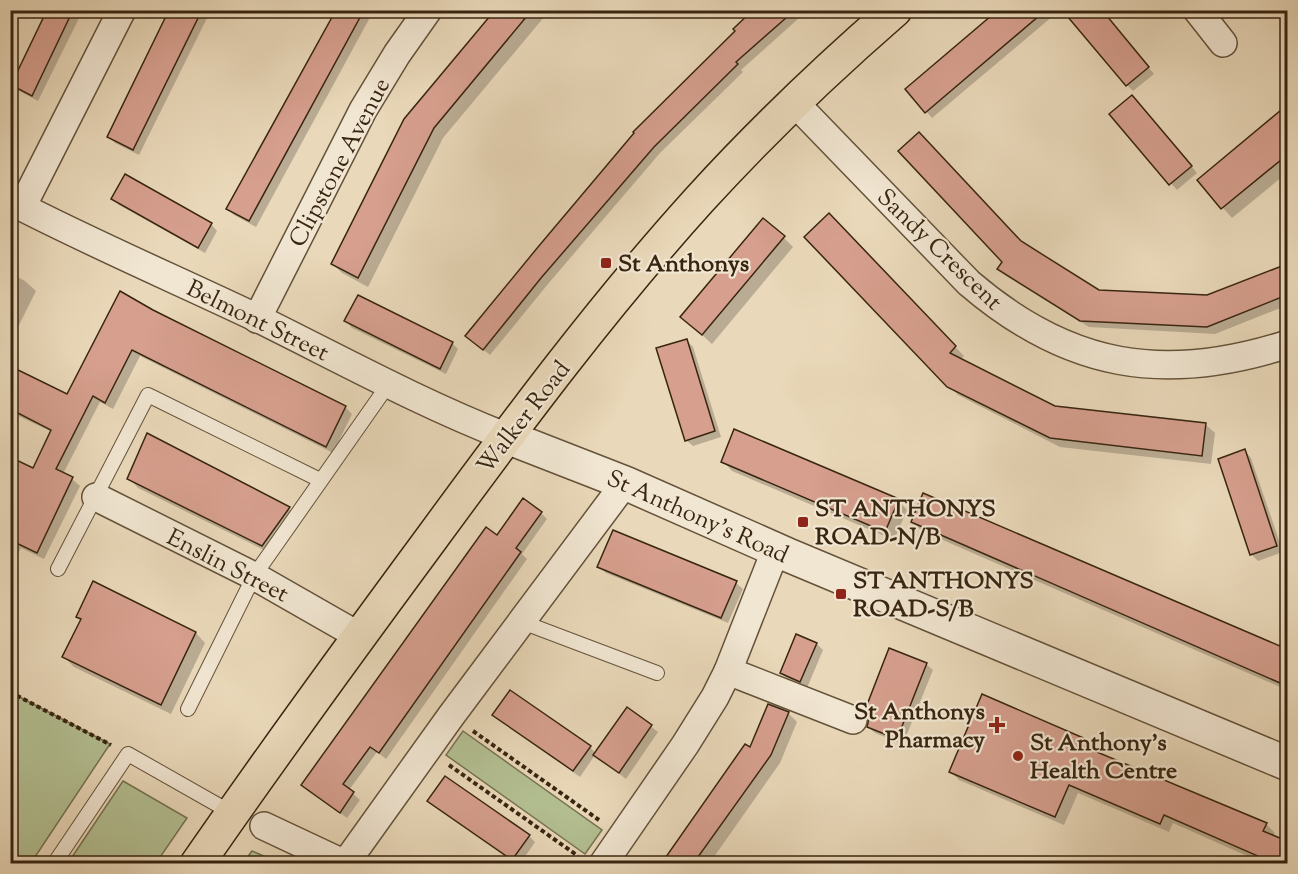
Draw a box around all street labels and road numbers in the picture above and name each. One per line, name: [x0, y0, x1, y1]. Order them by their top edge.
street label: Clipstone Avenue: [282, 72, 400, 254]
street label: Sandy Crescent: [868, 182, 1009, 319]
street label: Belmont Street: [180, 273, 334, 371]
street label: Walker Road: [470, 354, 580, 482]
street label: St Anthony's Road: [601, 462, 794, 573]
street label: Enslin Street: [160, 521, 294, 612]

